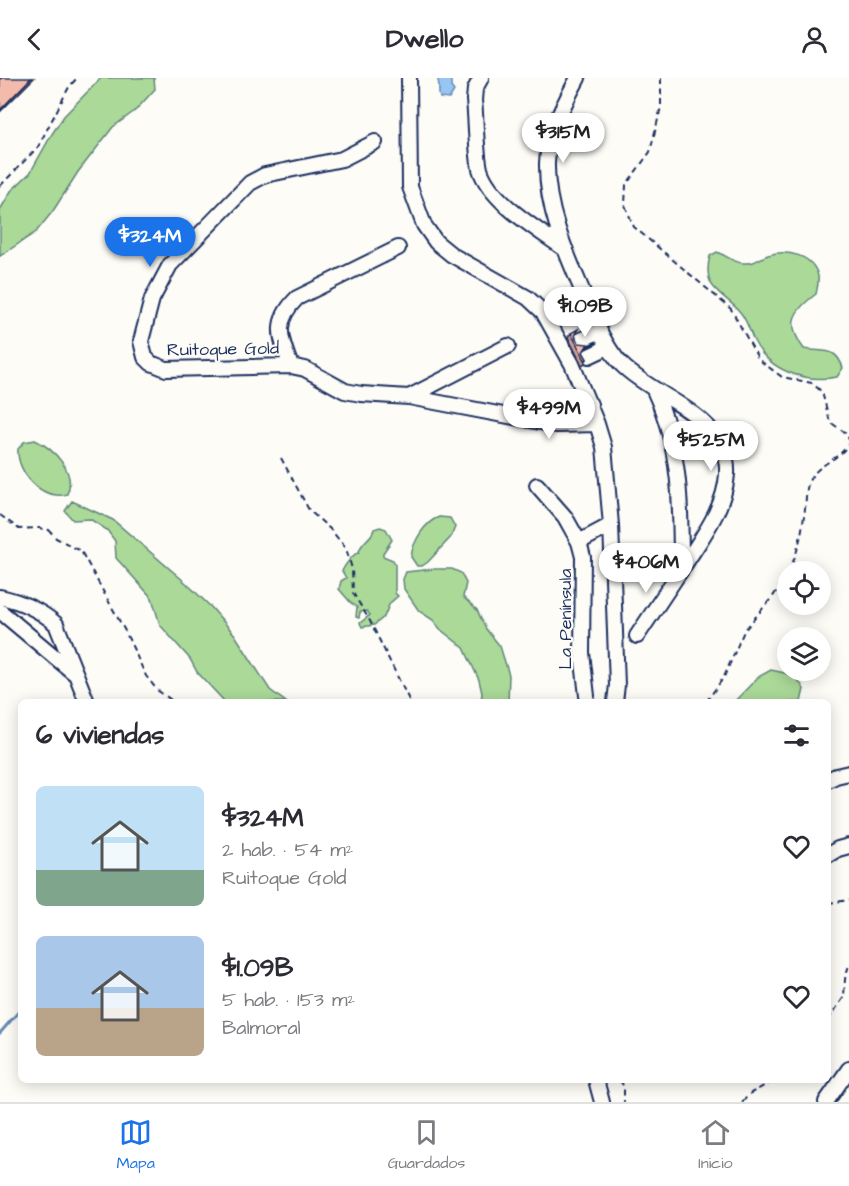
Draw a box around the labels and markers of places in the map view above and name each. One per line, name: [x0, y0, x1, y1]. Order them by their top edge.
pin: $315M: [521, 113, 605, 164]
pin: $324M: [108, 217, 192, 268]
pin: $1.09B: [536, 287, 634, 338]
pin: $499M: [507, 389, 591, 440]
pin: $525M: [669, 421, 753, 472]
pin: $406M: [604, 543, 688, 594]

